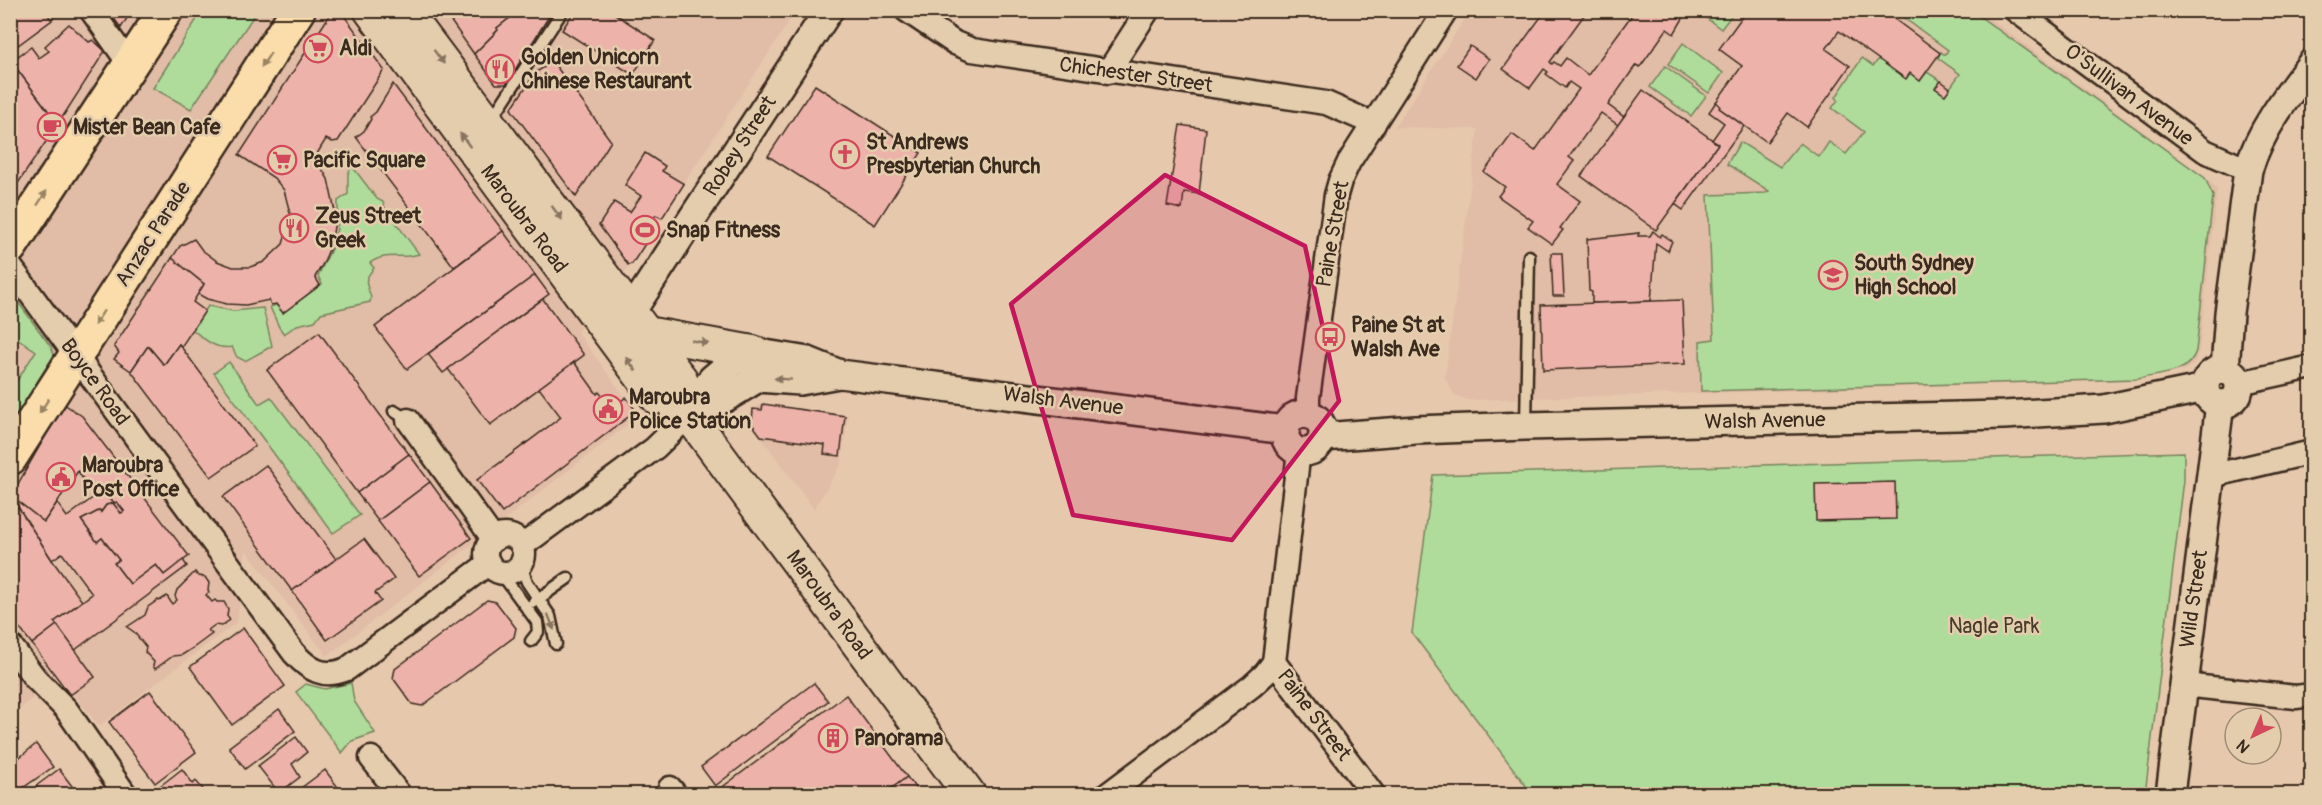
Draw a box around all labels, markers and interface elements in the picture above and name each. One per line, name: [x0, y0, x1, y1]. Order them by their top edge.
supermarket icon: Aldi: [302, 32, 334, 64]
place label: Aldi: [339, 35, 372, 62]
street label: O'Sullivan Avenue: [2059, 38, 2199, 153]
place label: Golden Unicorn Chinese Restaurant: [521, 44, 692, 95]
one-way arrow: [433, 50, 445, 65]
one-way arrow: [260, 51, 272, 67]
street label: Chichester Street: [1057, 51, 1215, 99]
restaurant icon: Golden Unicorn Chinese Restaurant: [484, 53, 516, 85]
street label: Robey Street: [697, 90, 783, 201]
cafe icon: Mister Bean Cafe: [36, 111, 68, 143]
place label: Mister Bean Cafe: [73, 114, 221, 141]
place label: St Andrews Presbyterian Church: [866, 129, 1040, 180]
one-way arrow: [459, 132, 471, 148]
church icon: St Andrews Presbyterian Church: [829, 138, 861, 170]
supermarket icon: Pacific Square: [266, 144, 298, 176]
place label: Pacific Square: [303, 147, 426, 174]
street label: Maroubra Road: [474, 159, 574, 279]
street label: Anzac Parade: [109, 176, 197, 292]
street label: Paine Street: [1310, 178, 1356, 289]
one-way arrow: [37, 190, 48, 206]
place label: Zeus Street Greek: [315, 203, 422, 254]
one-way arrow: [551, 205, 563, 221]
restaurant icon: Zeus Street Greek: [278, 212, 310, 244]
sports icon: Snap Fitness: [629, 214, 661, 246]
place label: Snap Fitness: [666, 217, 781, 244]
place label: South Sydney High School: [1854, 250, 1974, 301]
school or university icon: South Sydney High School: [1817, 259, 1849, 291]
one-way arrow: [94, 310, 105, 326]
place label: Paine St at Walsh Ave: [1351, 312, 1445, 363]
bus stop icon: Paine St at Walsh Ave: [1314, 321, 1346, 353]
street label: Boyce Road: [54, 333, 136, 431]
one-way arrow: [690, 338, 709, 347]
one-way arrow: [626, 356, 638, 371]
one-way arrow: [773, 375, 792, 384]
street label: Walsh Avenue: [1001, 380, 1125, 422]
place label: Maroubra Police Station: [629, 384, 751, 435]
public building icon: Maroubra Police Station: [592, 393, 624, 425]
one-way arrow: [39, 398, 50, 414]
street label: Walsh Avenue: [1704, 406, 1826, 436]
place label: Maroubra Post Office: [82, 452, 180, 503]
public building icon: Maroubra Post Office: [45, 461, 77, 493]
street label: Maroubra Road: [780, 545, 878, 665]
street label: Wild Street: [2174, 548, 2214, 650]
one-way arrow: [546, 613, 556, 631]
park label: Nagle Park: [1948, 613, 2040, 640]
street label: Paine Street: [1271, 664, 1358, 767]
north arrow: [2223, 706, 2283, 766]
building icon: Panorama: [817, 722, 849, 754]
place label: Panorama: [854, 725, 943, 752]
text: N: [2232, 735, 2254, 757]

